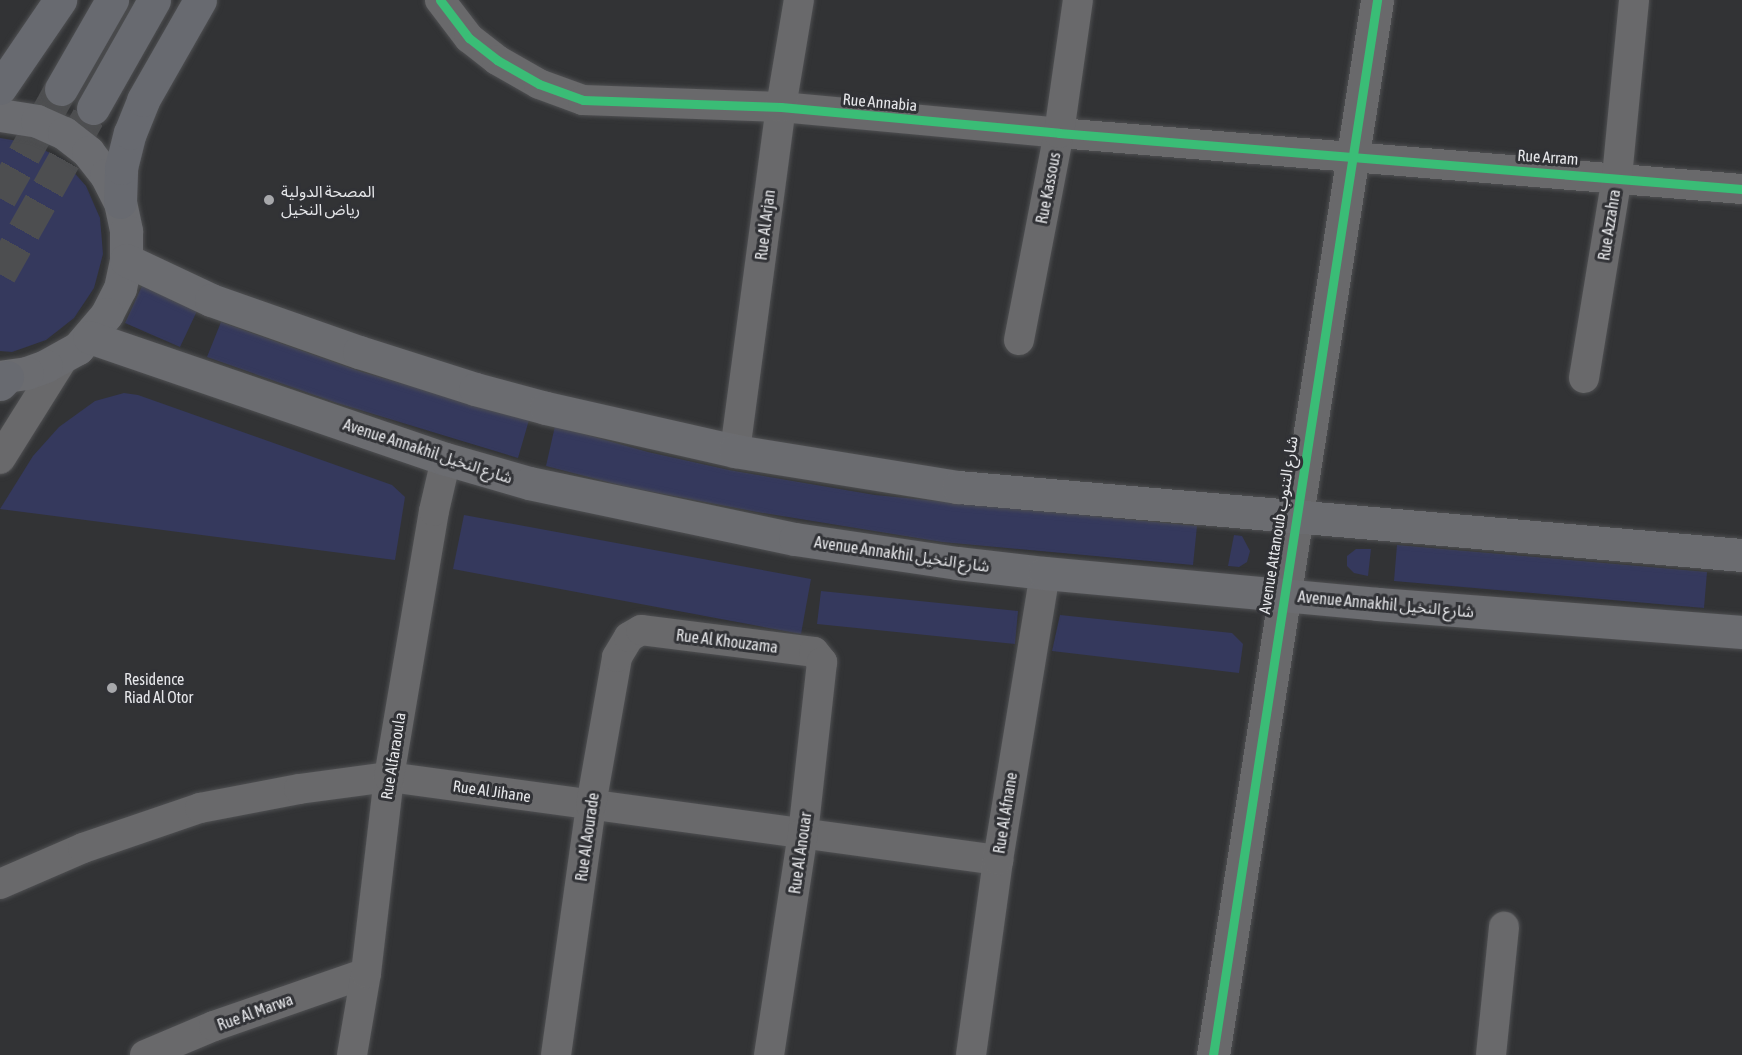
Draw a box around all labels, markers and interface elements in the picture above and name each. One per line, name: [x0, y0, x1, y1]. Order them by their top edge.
street label: Rue Annabia: [842, 89, 918, 115]
street label: Rue Arram: [1517, 145, 1579, 169]
street label: Rue Kassous: [1032, 151, 1064, 225]
place label: المصحة الدولية رياض النخيل: [281, 181, 375, 219]
street label: Rue Azzahra: [1594, 188, 1624, 262]
street label: Rue Al Arjan: [751, 189, 779, 261]
marker: المصحة الدولية رياض النخيل: [262, 193, 276, 207]
street label: Avenue Annakhil شارع النخيل: [341, 415, 515, 487]
street label: Avenue Attanoub شارع التنوب: [1254, 435, 1302, 615]
street label: Avenue Annakhil شارع النخيل: [813, 532, 991, 576]
street label: Avenue Annakhil شارع النخيل: [1297, 587, 1475, 621]
street label: Rue Al Khouzama: [675, 625, 779, 657]
place label: Residence Riad Al Otor: [124, 669, 193, 707]
marker: Residence Riad Al Otor: [105, 681, 119, 695]
street label: Rue Alfaraoula: [377, 711, 409, 801]
street label: Rue Al Afnane: [989, 771, 1021, 855]
street label: Rue Al Jihane: [452, 776, 532, 806]
street label: Rue Al Aourade: [571, 791, 603, 883]
street label: Rue Al Anouar: [785, 811, 815, 895]
street label: Rue Al Marwa: [215, 989, 295, 1035]

